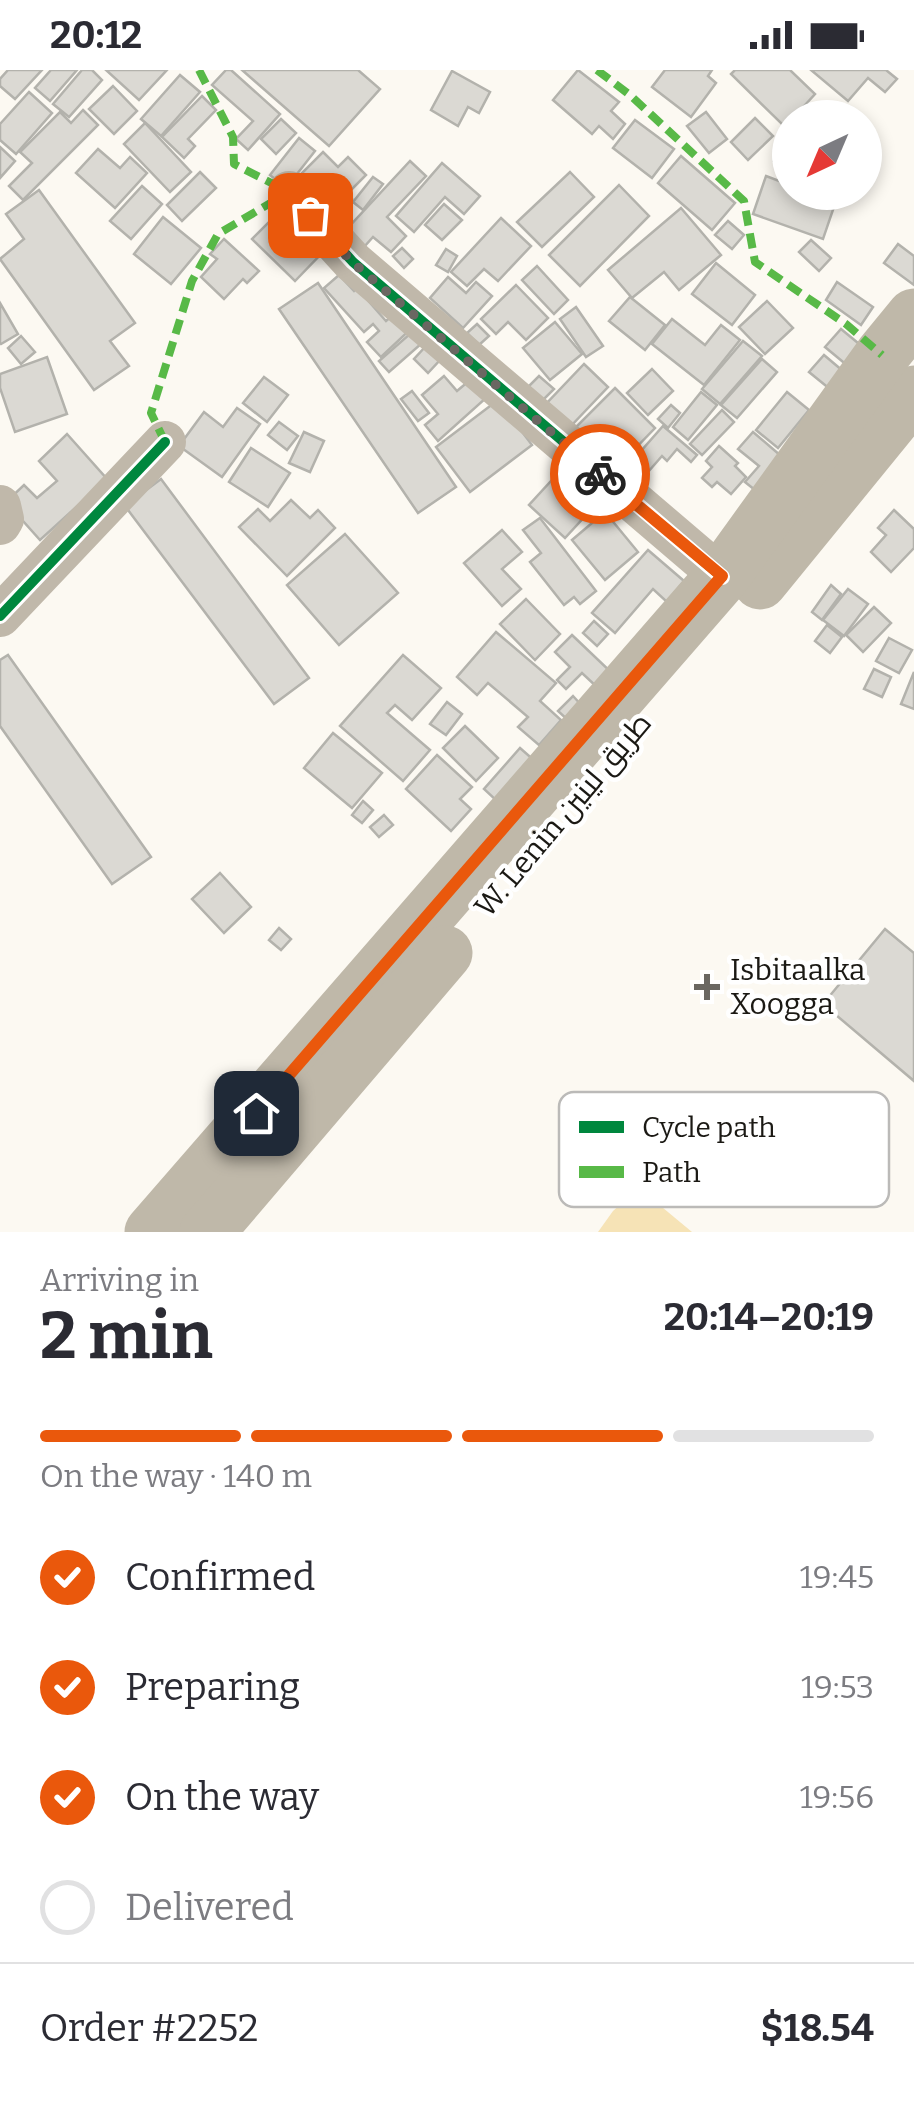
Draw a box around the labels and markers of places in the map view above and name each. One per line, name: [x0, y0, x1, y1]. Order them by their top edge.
pin: [268, 173, 353, 258]
place label: Isbitaalka Xoogga: [730, 952, 865, 1022]
marker: Isbitaalka Xoogga: [694, 974, 720, 1000]
pin: [214, 1071, 299, 1156]

